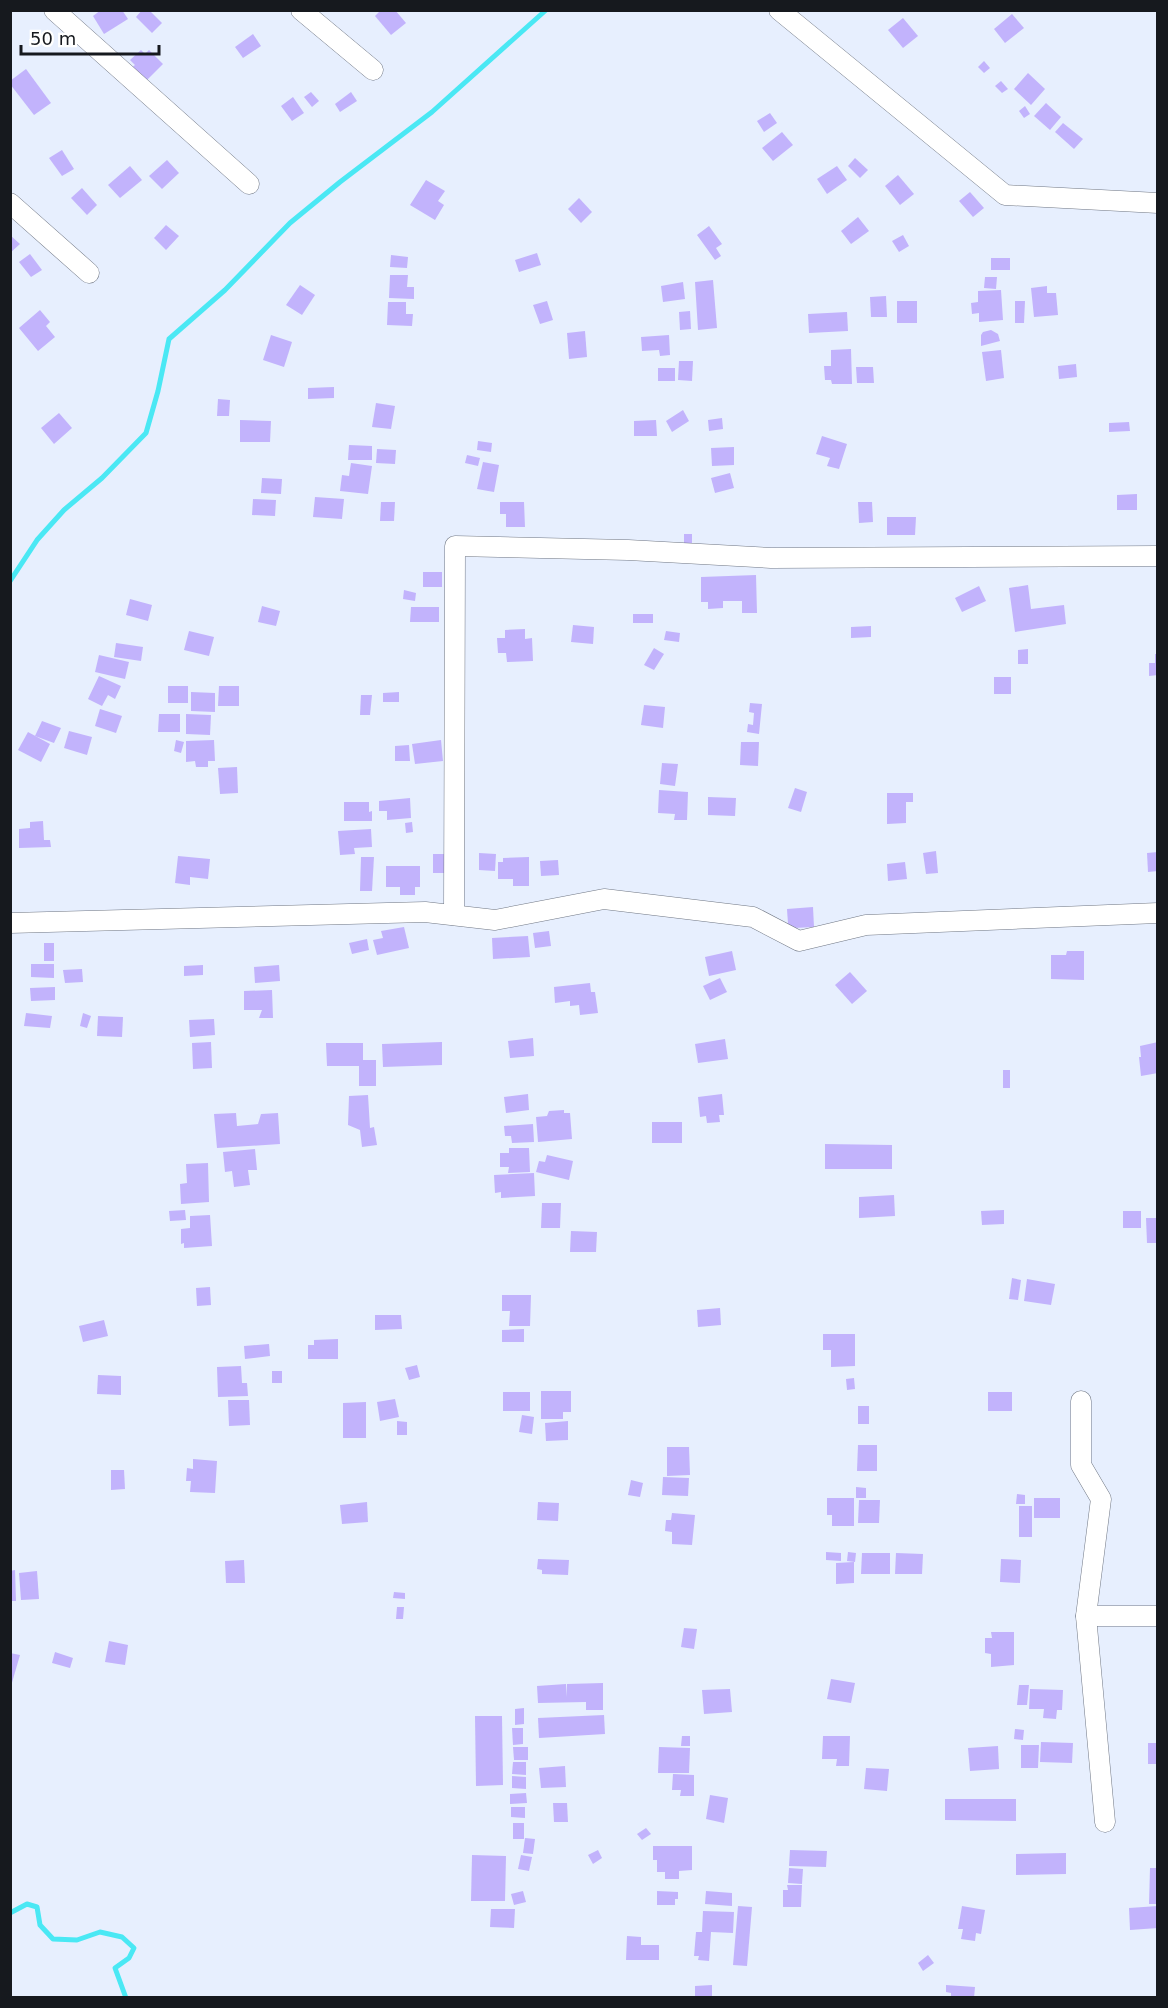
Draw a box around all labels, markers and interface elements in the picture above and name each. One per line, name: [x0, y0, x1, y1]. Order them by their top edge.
scale bar: [21, 18, 159, 56]
text: 50 m: [30, 28, 76, 49]

